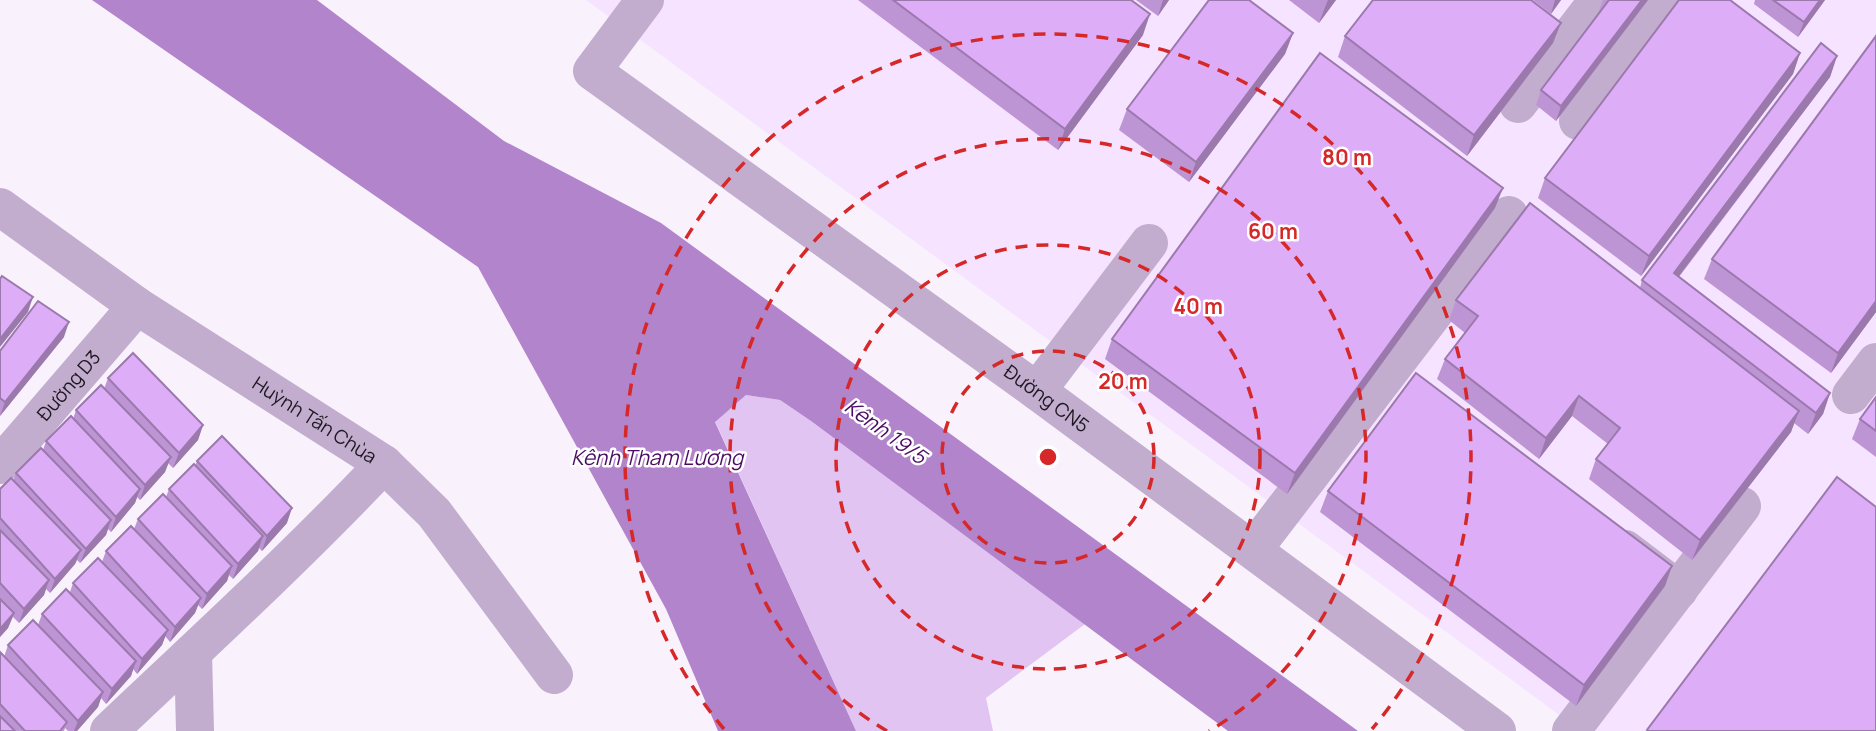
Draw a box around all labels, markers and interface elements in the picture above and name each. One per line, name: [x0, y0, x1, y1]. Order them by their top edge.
text: 80 m: [1322, 143, 1372, 171]
text: 60 m: [1248, 217, 1298, 245]
text: 40 m: [1173, 292, 1223, 320]
street label: Đường D3: [31, 345, 106, 426]
street label: Đường CN5: [999, 359, 1095, 438]
text: 20 m: [1098, 367, 1148, 395]
street label: Huỳnh Tấn Chùa: [247, 370, 382, 469]
water label: Kênh 19/5: [840, 392, 934, 471]
water label: Kênh Tham Lương: [571, 443, 745, 471]
centre of rings: [1036, 445, 1060, 469]

